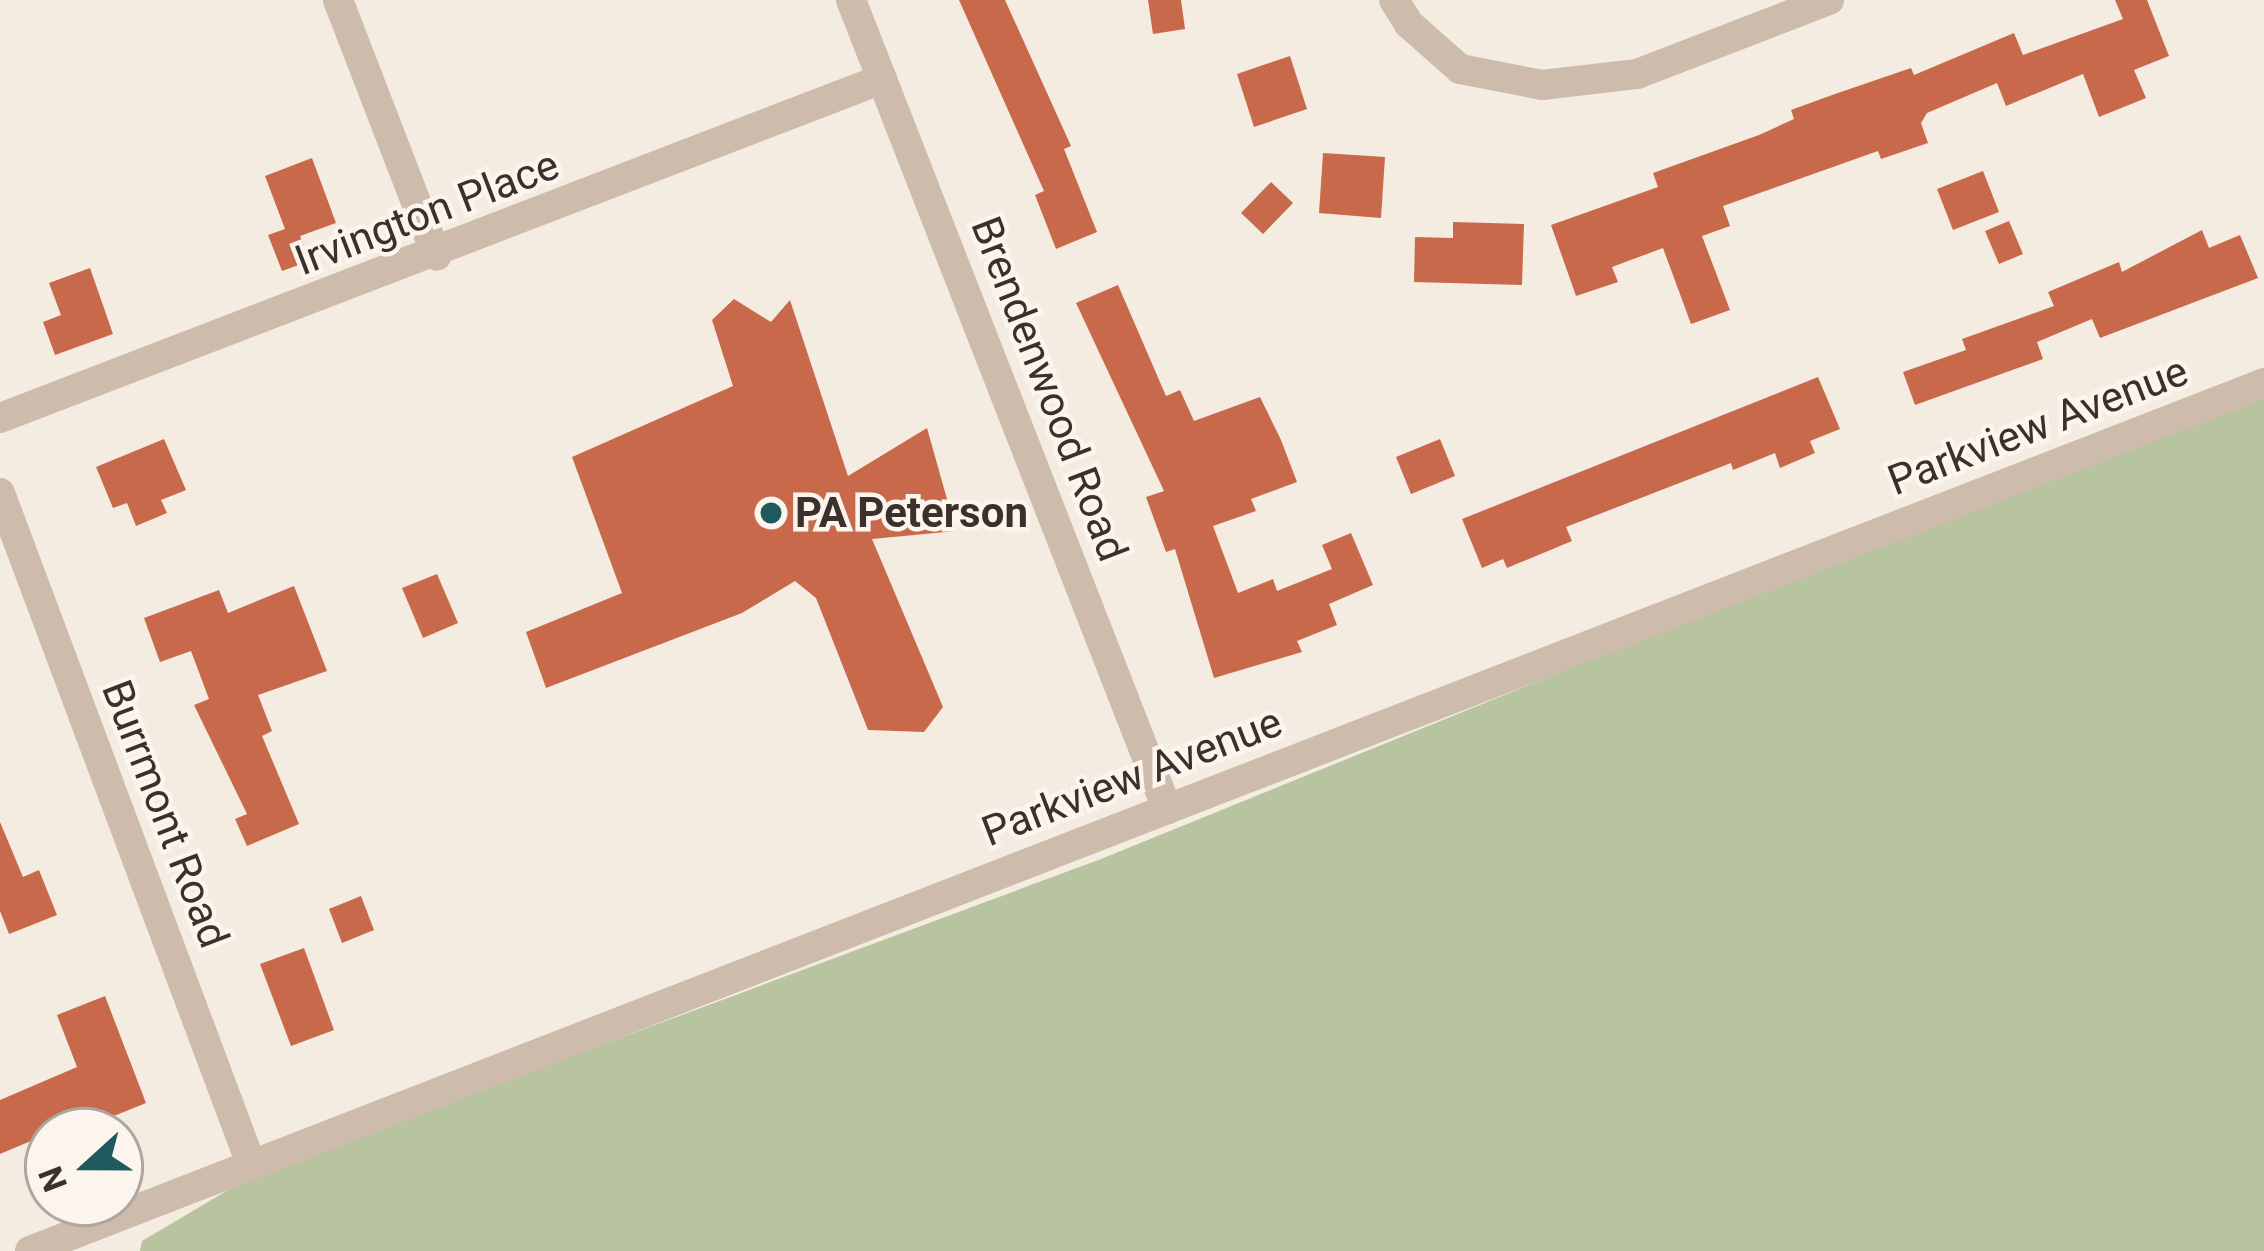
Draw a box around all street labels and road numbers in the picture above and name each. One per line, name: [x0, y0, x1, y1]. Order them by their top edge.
street label: Irvington Place: [288, 140, 566, 286]
street label: Brendenwood Road: [960, 210, 1138, 568]
street label: Parkview Avenue: [1881, 346, 2195, 506]
street label: Burrmont Road: [91, 673, 239, 955]
street label: Parkview Avenue: [975, 697, 1289, 857]

